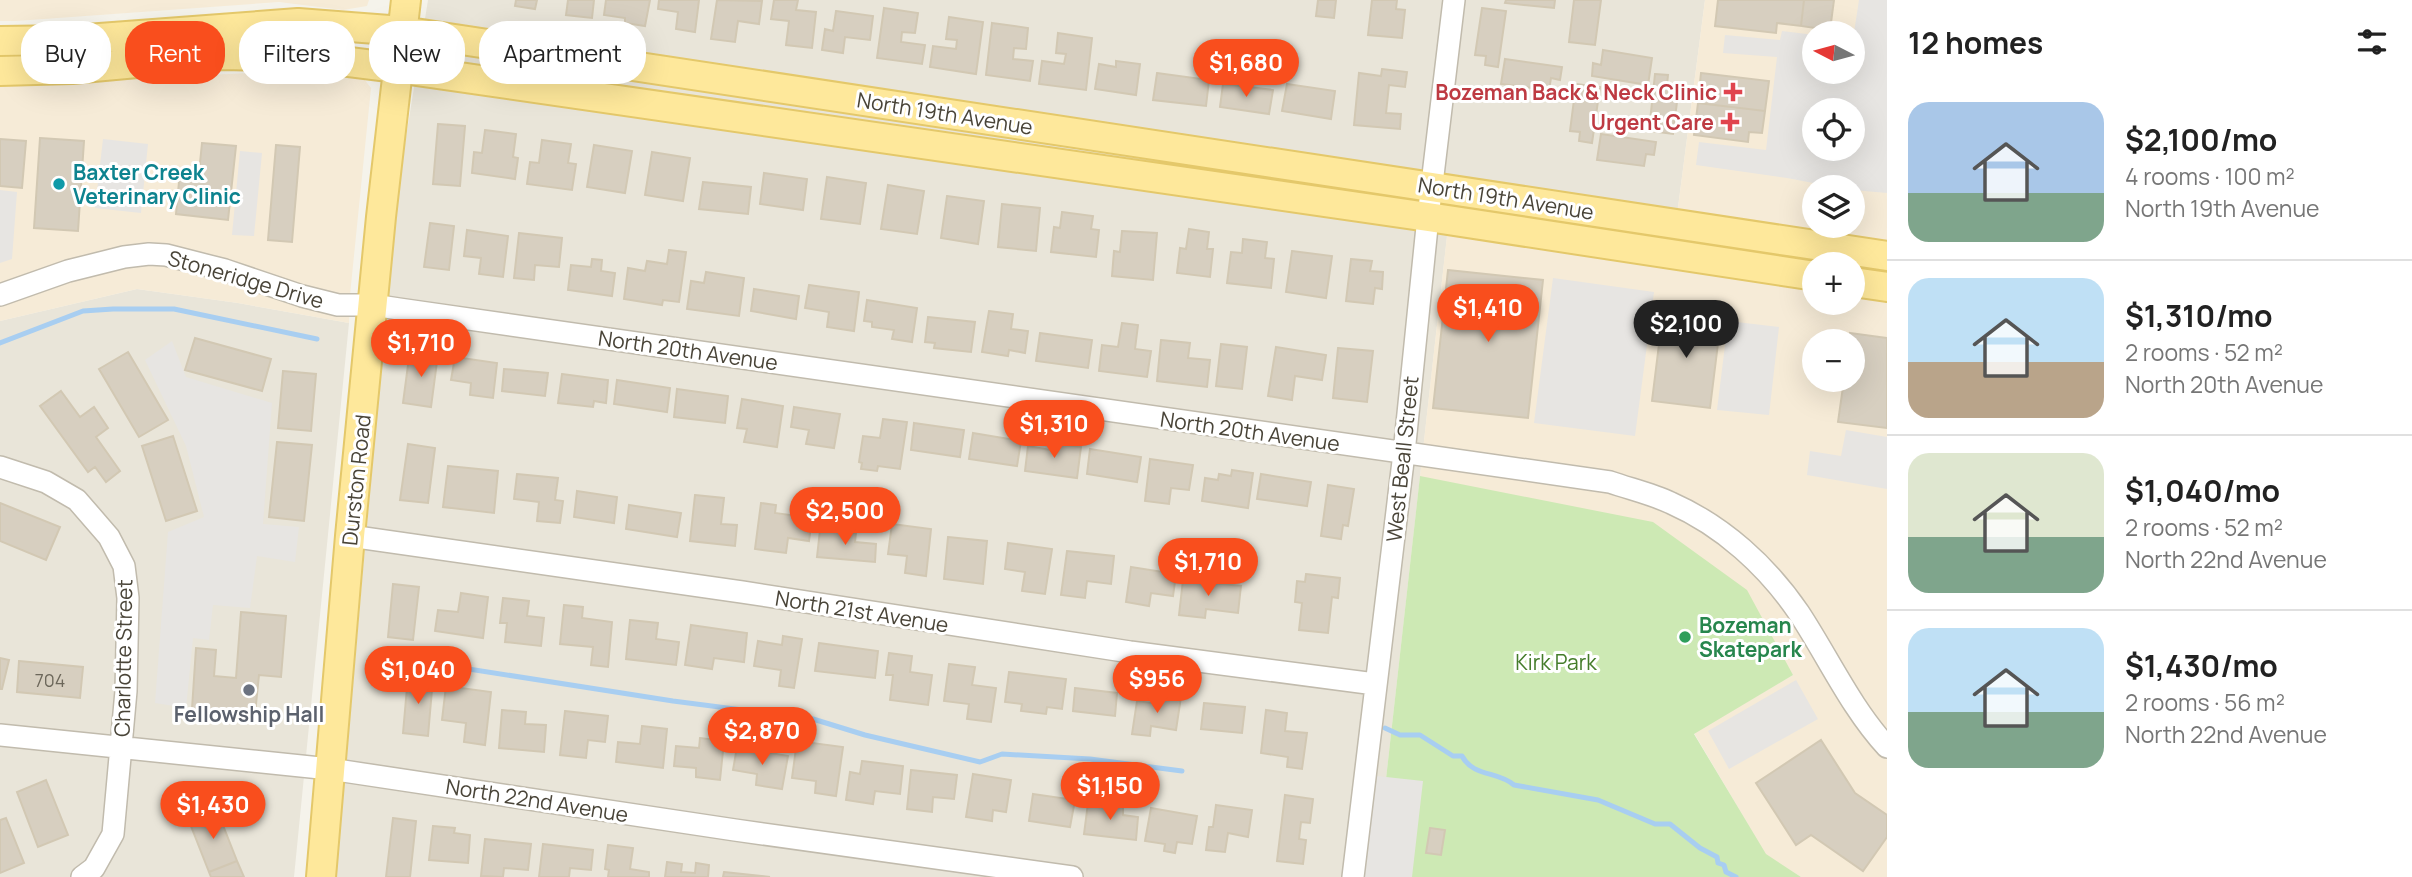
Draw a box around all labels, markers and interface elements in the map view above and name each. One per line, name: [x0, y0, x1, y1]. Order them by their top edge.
chip: Buy: [21, 21, 111, 84]
chip: Rent: [125, 21, 225, 84]
chip: Filters: [239, 21, 355, 84]
chip: New: [369, 21, 465, 84]
chip: Apartment: [479, 21, 646, 84]
north arrow: [1802, 21, 1866, 84]
map controls: [1802, 21, 1865, 392]
text: 12 homes: [1908, 22, 2043, 63]
icon: filters: [2353, 23, 2391, 61]
pin: $1,680: [1189, 40, 1303, 99]
text: $1,680: [1209, 46, 1283, 78]
place label: Bozeman Back & Neck Clinic: [1435, 78, 1717, 106]
marker: Bozeman Back & Neck Clinic: [1723, 82, 1743, 102]
street label: North 19th Avenue: [855, 85, 1035, 141]
button: locate: [1802, 98, 1865, 161]
place label: Urgent Care: [1591, 108, 1714, 136]
marker: Urgent Care: [1720, 112, 1740, 132]
text: $2,100/mo: [2125, 119, 2277, 160]
icon: home: [1964, 130, 2048, 214]
place label: Baxter Creek Veterinary Clinic: [73, 158, 241, 210]
text: 4 rooms · 100 m²: [2125, 160, 2295, 192]
street label: North 19th Avenue: [1416, 170, 1596, 226]
button: layers: [1802, 175, 1865, 238]
marker: Baxter Creek Veterinary Clinic: [51, 176, 67, 192]
text: North 19th Avenue: [2125, 192, 2320, 224]
street label: Stoneridge Drive: [165, 243, 327, 315]
button: +: [1802, 252, 1865, 315]
pin: $1,410: [1431, 284, 1545, 344]
text: $1,410: [1453, 291, 1523, 323]
text: $1,310/mo: [2125, 295, 2273, 336]
pin: $2,100: [1629, 300, 1743, 360]
icon: home: [1964, 306, 2048, 390]
text: $2,100: [1650, 307, 1722, 339]
pin: $1,710: [364, 320, 478, 379]
street label: North 20th Avenue: [596, 324, 780, 376]
text: $1,710: [387, 326, 455, 358]
button: −: [1802, 329, 1865, 392]
text: 2 rooms · 52 m²: [2125, 336, 2283, 368]
text: North 20th Avenue: [2125, 368, 2323, 400]
street label: West Beall Street: [1379, 375, 1425, 543]
pin: $1,310: [997, 400, 1111, 460]
street label: North 20th Avenue: [1158, 405, 1342, 457]
text: $1,310: [1019, 407, 1089, 439]
street label: Durston Road: [335, 413, 377, 547]
text: $1,040/mo: [2125, 470, 2280, 511]
icon: home: [1964, 481, 2048, 565]
pin: $2,500: [788, 488, 902, 547]
text: $2,500: [806, 494, 884, 526]
text: 2 rooms · 52 m²: [2125, 511, 2283, 543]
pin: $1,710: [1151, 538, 1265, 598]
text: North 22nd Avenue: [2125, 543, 2327, 575]
text: $1,710: [1174, 545, 1242, 577]
street label: Charlotte Street: [108, 579, 138, 737]
street label: North 21st Avenue: [773, 583, 951, 639]
place label: Bozeman Skatepark: [1699, 611, 1802, 663]
marker: Bozeman Skatepark: [1677, 629, 1693, 645]
text: $1,430/mo: [2125, 645, 2278, 686]
pin: $1,040: [361, 646, 475, 706]
park label: Kirk Park: [1515, 648, 1597, 676]
text: $1,040: [381, 653, 455, 685]
pin: $956: [1116, 656, 1198, 715]
icon: home: [1964, 656, 2048, 740]
text: $956: [1129, 662, 1185, 694]
house number: 704: [35, 668, 65, 692]
marker: Fellowship Hall: [241, 682, 257, 698]
text: 2 rooms · 56 m²: [2125, 686, 2285, 718]
place label: Fellowship Hall: [174, 700, 324, 728]
pin: $2,870: [705, 708, 819, 767]
text: $2,870: [724, 714, 800, 746]
text: North 22nd Avenue: [2125, 718, 2327, 750]
pin: $1,150: [1053, 762, 1167, 822]
text: $1,150: [1077, 769, 1143, 801]
street label: North 22nd Avenue: [444, 772, 630, 828]
pin: $1,430: [156, 782, 270, 841]
text: $1,430: [176, 788, 250, 820]

